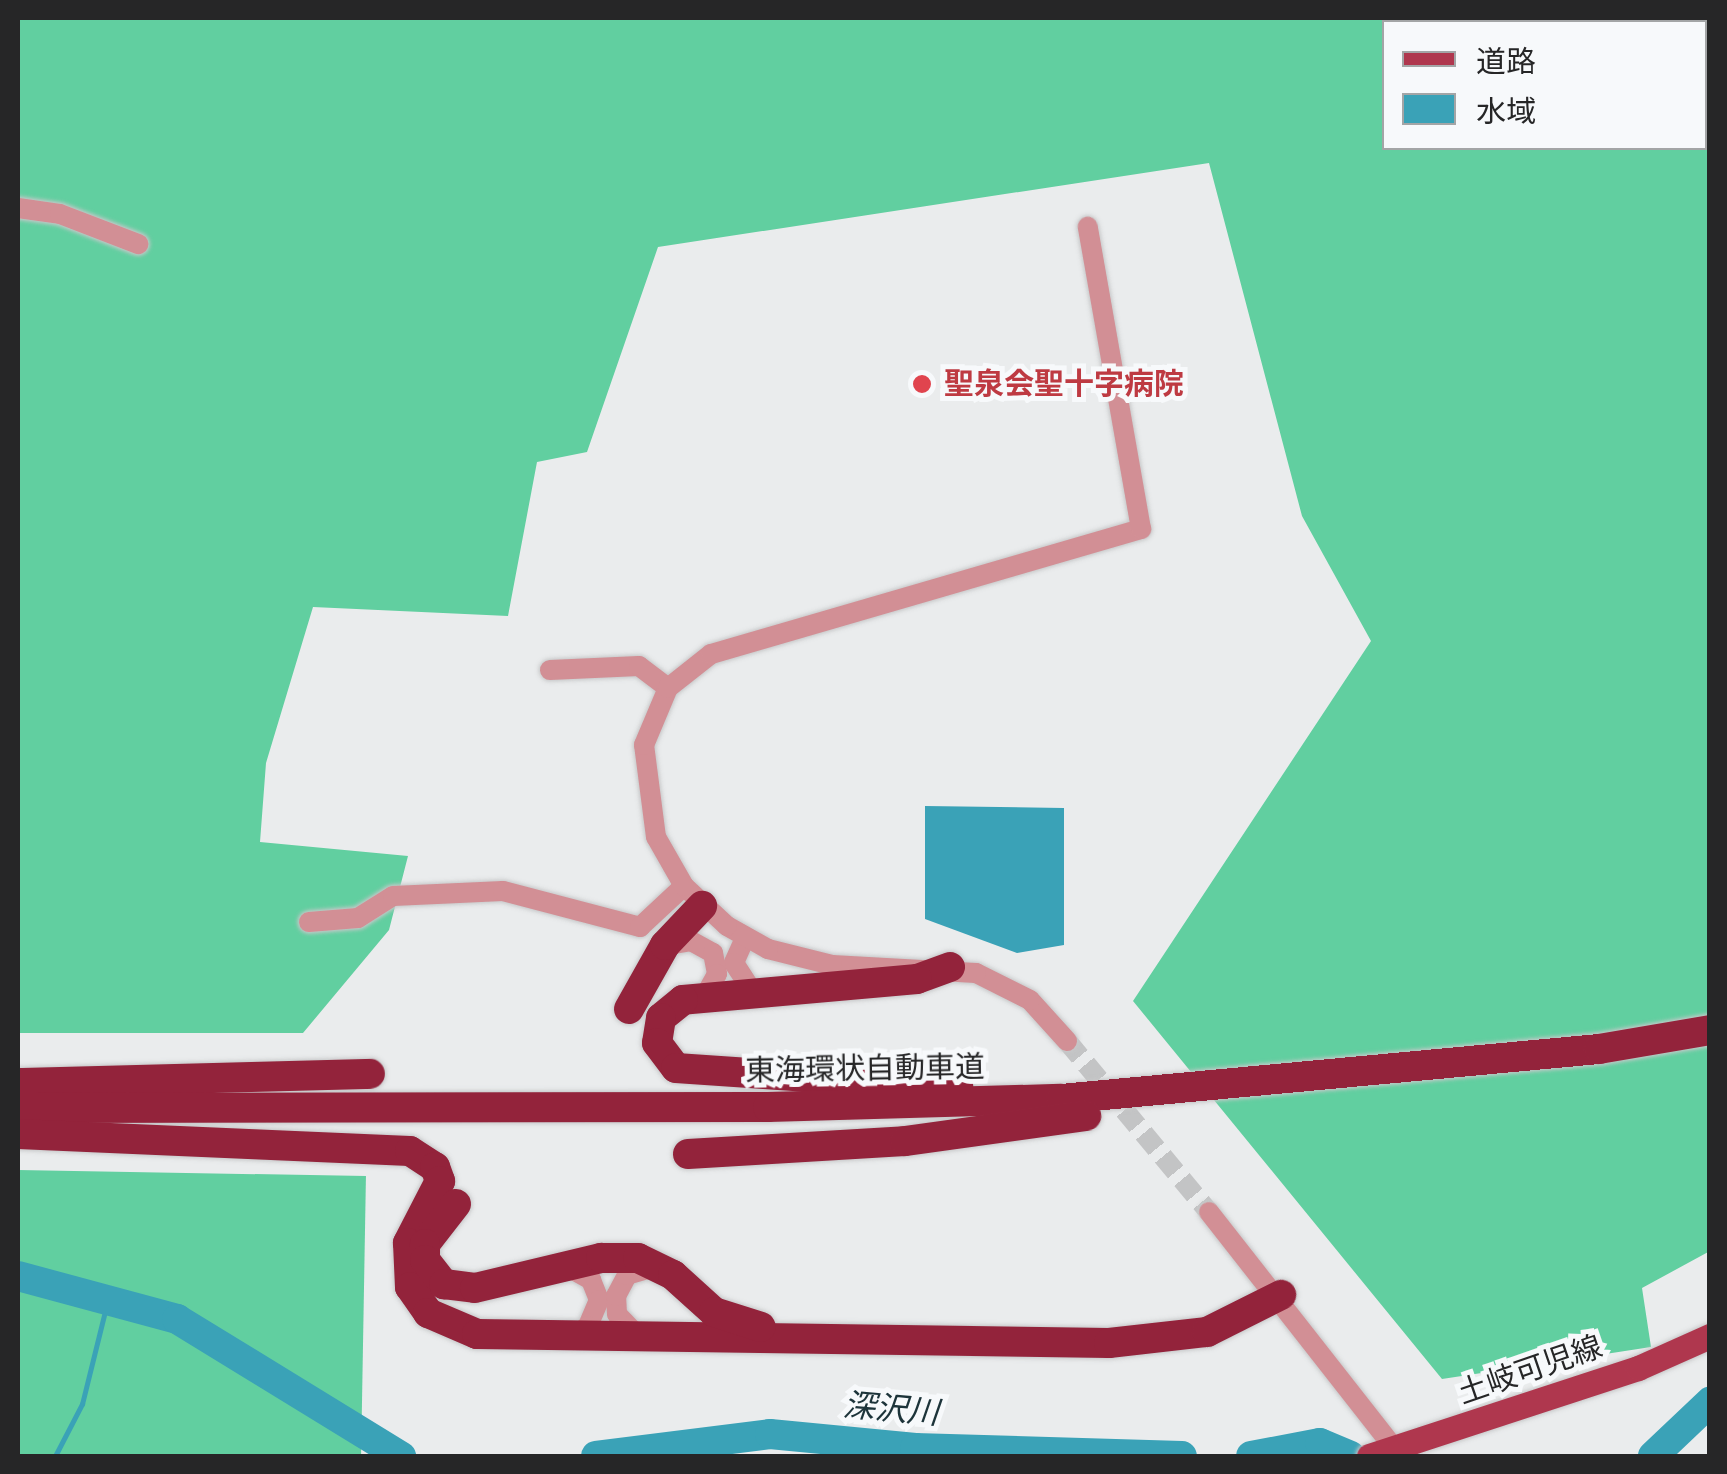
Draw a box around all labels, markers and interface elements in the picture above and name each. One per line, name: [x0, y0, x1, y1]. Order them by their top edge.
legend: [1382, 20, 1707, 150]
text: 道路: [1476, 44, 1536, 79]
text: 水域: [1476, 94, 1536, 129]
place label: 聖泉会聖十字病院: [944, 366, 1184, 402]
marker: 聖泉会聖十字病院: [909, 371, 935, 397]
street label: 東海環状自動車道: [745, 1049, 985, 1089]
street label: 土岐可児線: [1453, 1329, 1607, 1411]
water label: 深沢川: [842, 1386, 940, 1432]

